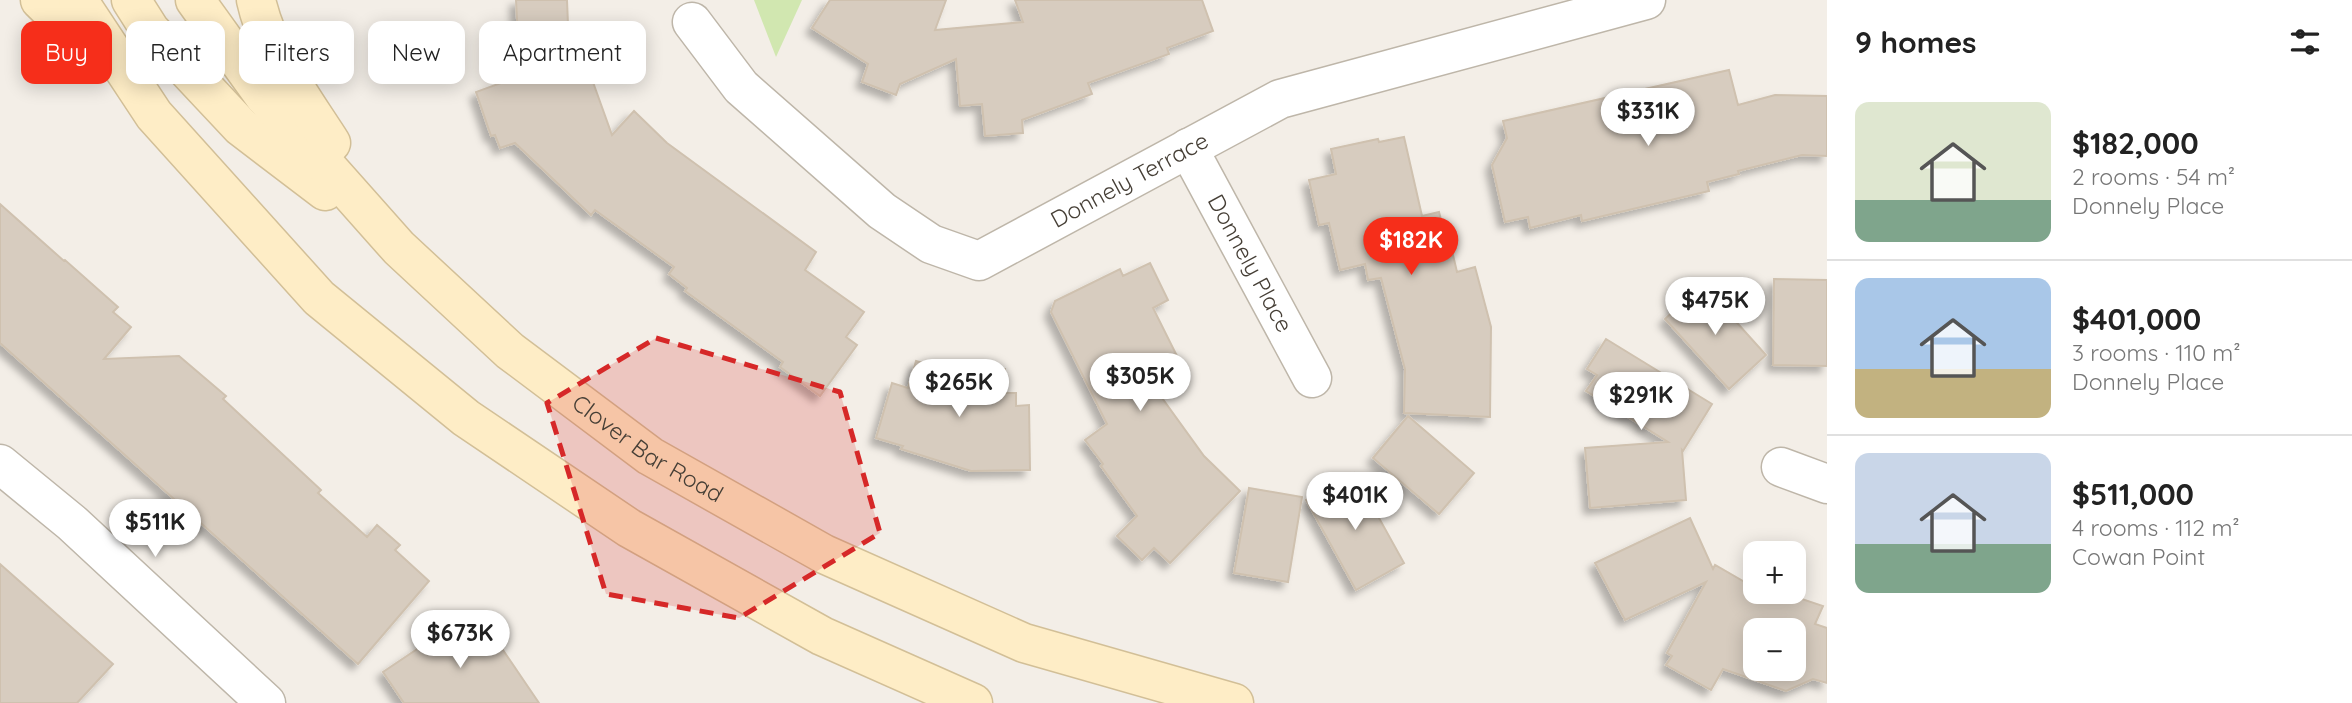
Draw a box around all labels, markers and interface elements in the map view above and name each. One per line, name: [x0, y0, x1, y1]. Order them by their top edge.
chip: Buy: [21, 21, 112, 84]
chip: Rent: [126, 21, 225, 84]
chip: Filters: [239, 21, 354, 84]
chip: New: [368, 21, 465, 84]
chip: Apartment: [479, 21, 646, 84]
text: 9 homes: [1855, 23, 1977, 61]
icon: filters: [2286, 23, 2324, 61]
pin: $331K: [1599, 88, 1697, 148]
text: $331K: [1617, 96, 1679, 125]
text: $182,000: [2072, 124, 2199, 162]
street label: Donnely Terrace: [1045, 125, 1213, 234]
icon: home: [1911, 130, 1995, 214]
text: 2 rooms · 54 m²: [2072, 162, 2235, 191]
street label: Donnely Place: [1202, 189, 1300, 337]
text: Donnely Place: [2072, 191, 2224, 220]
pin: $182K: [1362, 218, 1460, 277]
text: $182K: [1379, 225, 1443, 254]
pin: $475K: [1666, 278, 1764, 337]
text: $475K: [1681, 285, 1749, 314]
text: $401,000: [2072, 300, 2201, 338]
icon: home: [1911, 306, 1995, 390]
text: 3 rooms · 110 m²: [2072, 338, 2241, 367]
pin: $305K: [1091, 354, 1189, 413]
pin: $265K: [910, 360, 1008, 419]
text: $305K: [1106, 361, 1174, 390]
text: $265K: [925, 367, 993, 396]
text: Donnely Place: [2072, 367, 2224, 396]
pin: $291K: [1592, 372, 1690, 432]
text: $291K: [1609, 380, 1673, 409]
street label: Clover Bar Road: [567, 388, 729, 508]
pin: $401K: [1306, 472, 1404, 532]
text: $511,000: [2072, 475, 2194, 513]
text: $401K: [1322, 480, 1388, 509]
icon: home: [1911, 481, 1995, 565]
pin: $511K: [106, 500, 204, 559]
text: $511K: [125, 507, 185, 536]
text: 4 rooms · 112 m²: [2072, 513, 2240, 542]
map controls: [1743, 541, 1806, 681]
button: +: [1743, 541, 1806, 604]
text: Cowan Point: [2072, 542, 2205, 571]
pin: $673K: [411, 610, 509, 670]
text: $673K: [427, 618, 493, 647]
button: −: [1743, 618, 1806, 681]

